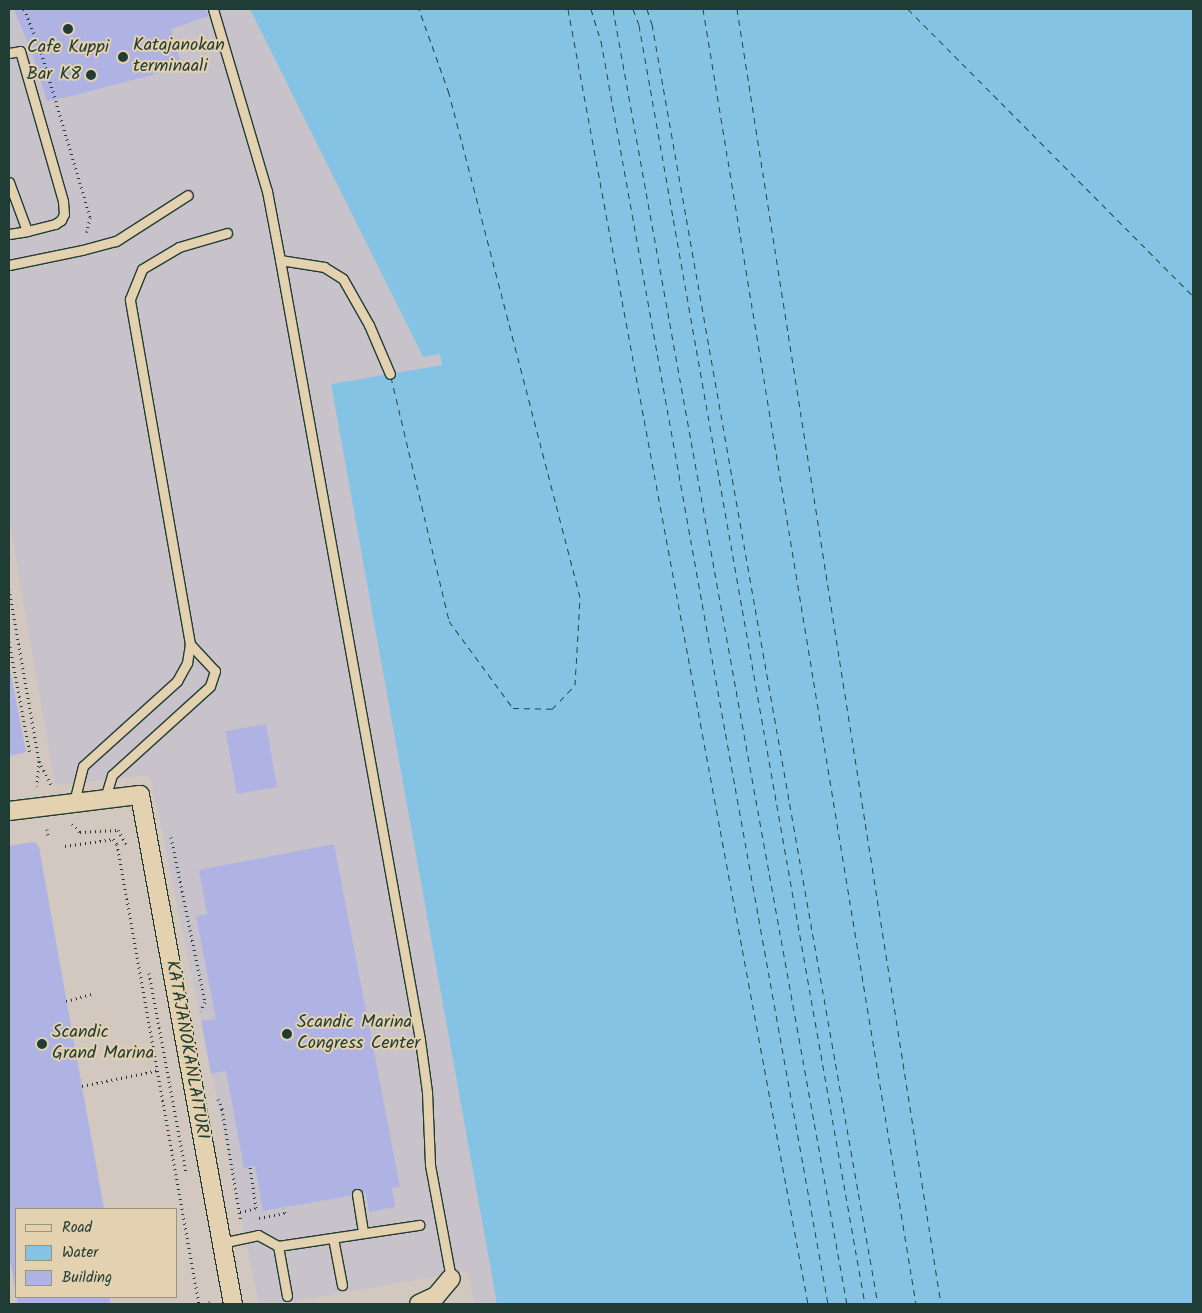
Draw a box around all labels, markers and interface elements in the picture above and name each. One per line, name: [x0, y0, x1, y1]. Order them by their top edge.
marker: Cafe Kuppi: [62, 23, 74, 35]
place label: Katajanokan terminaali: [133, 36, 225, 78]
place label: Cafe Kuppi: [27, 37, 109, 59]
marker: Katajanokan terminaali: [117, 51, 129, 63]
place label: Bar K8: [26, 64, 81, 86]
marker: Bar K8: [85, 69, 97, 81]
street label: KATAJANOKANLAITURI: [160, 959, 212, 1141]
place label: Scandic Marina Congress Center: [297, 1013, 420, 1056]
place label: Scandic Grand Marina: [52, 1023, 154, 1066]
marker: Scandic Marina Congress Center: [281, 1028, 293, 1040]
marker: Scandic Grand Marina: [36, 1038, 48, 1050]
legend: [15, 1208, 178, 1298]
text: Road: [62, 1216, 92, 1240]
text: Water: [62, 1241, 98, 1265]
text: Building: [62, 1266, 112, 1290]

